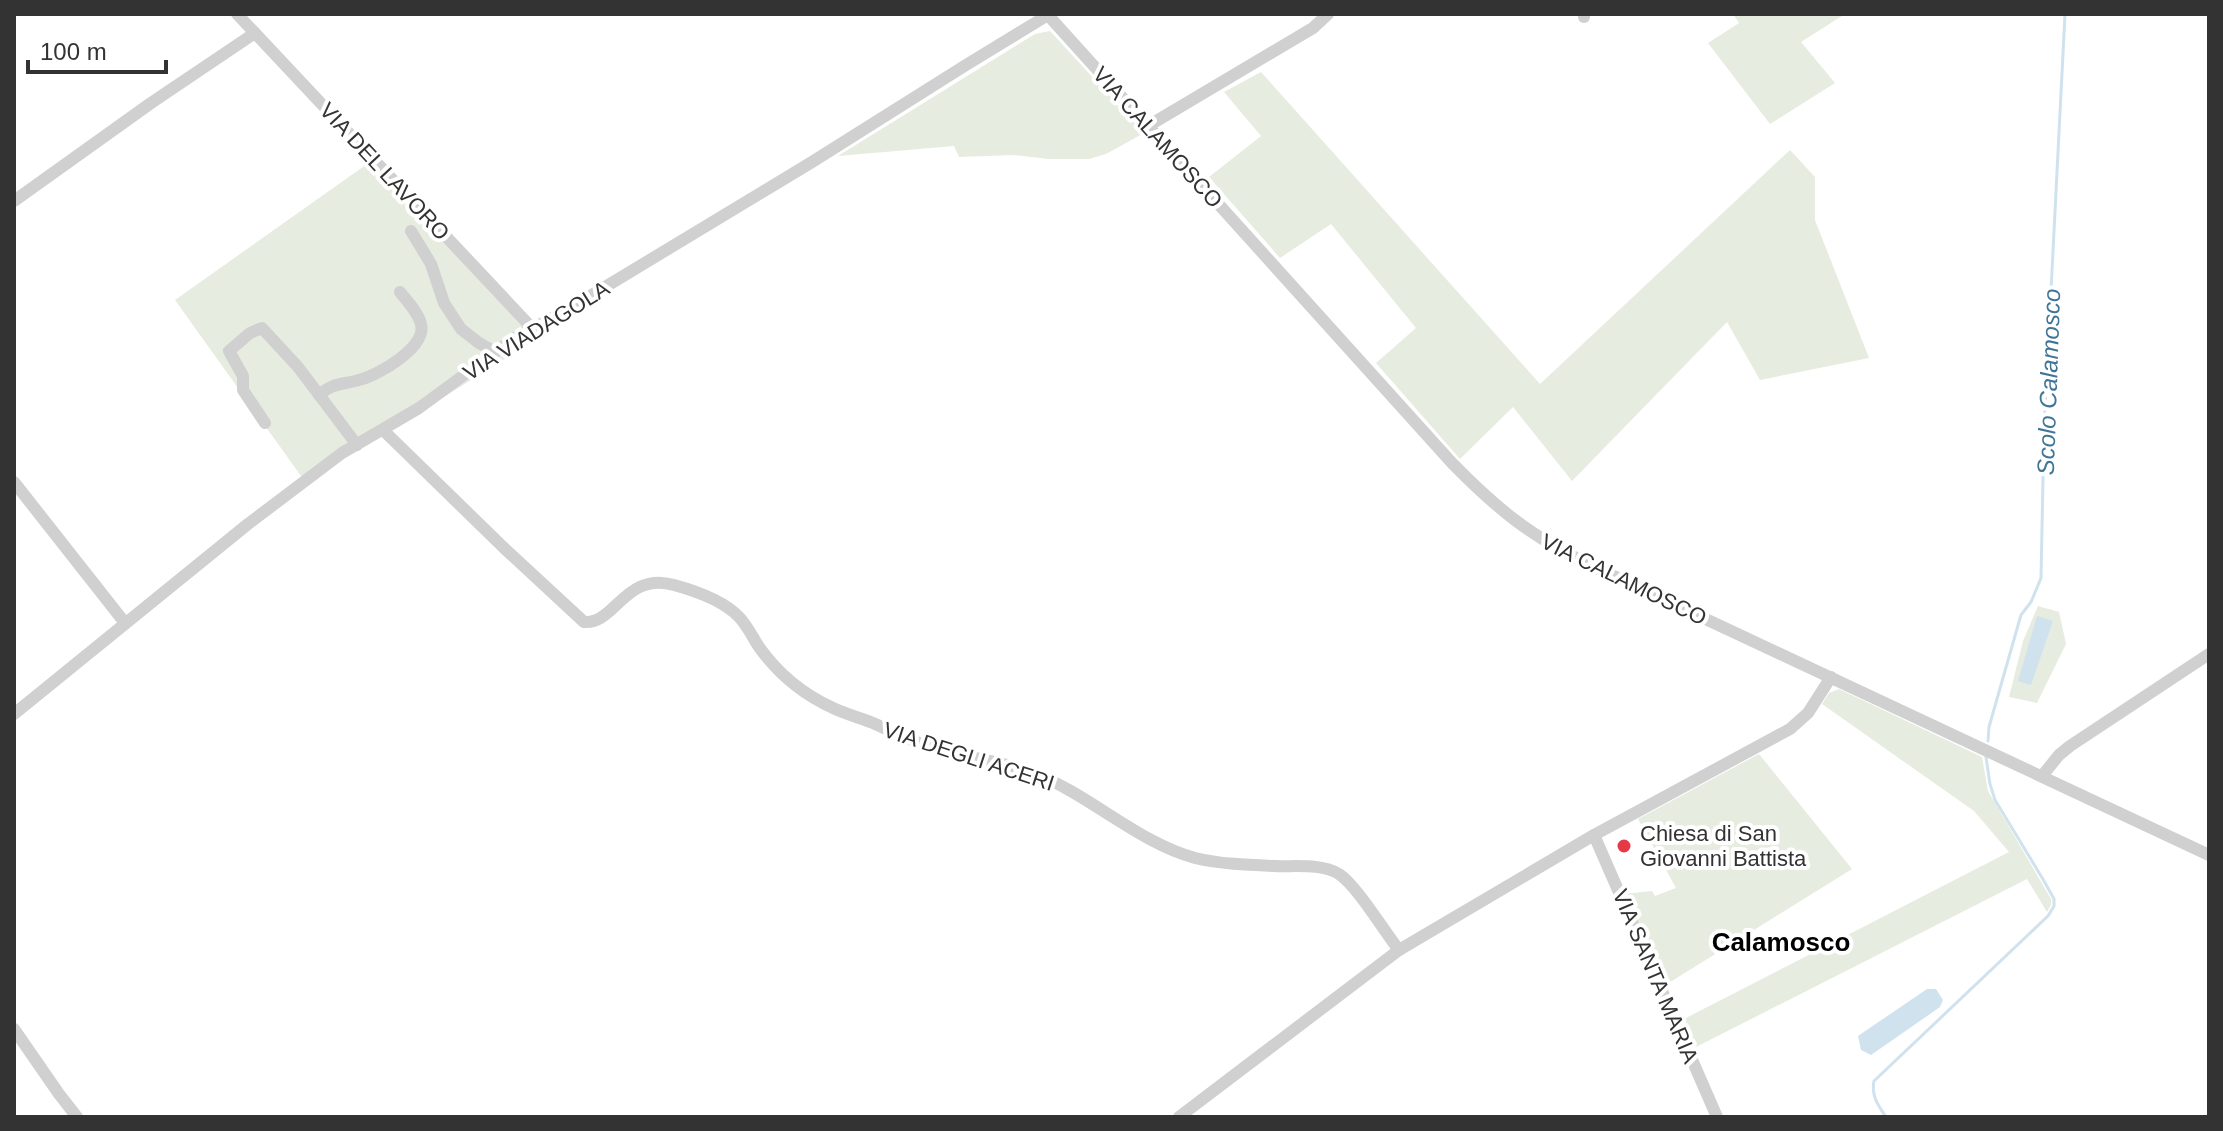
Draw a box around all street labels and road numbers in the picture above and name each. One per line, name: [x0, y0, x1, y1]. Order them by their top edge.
street label: VIA CALAMOSCO: [1088, 62, 1227, 213]
street label: VIA DEL LAVORO: [315, 98, 455, 245]
street label: VIA VIADAGOLA: [459, 275, 614, 385]
street label: VIA CALAMOSCO: [1537, 529, 1711, 630]
street label: VIA DEGLI ACERI: [880, 717, 1058, 796]
street label: VIA SANTA MARIA: [1608, 885, 1704, 1067]

